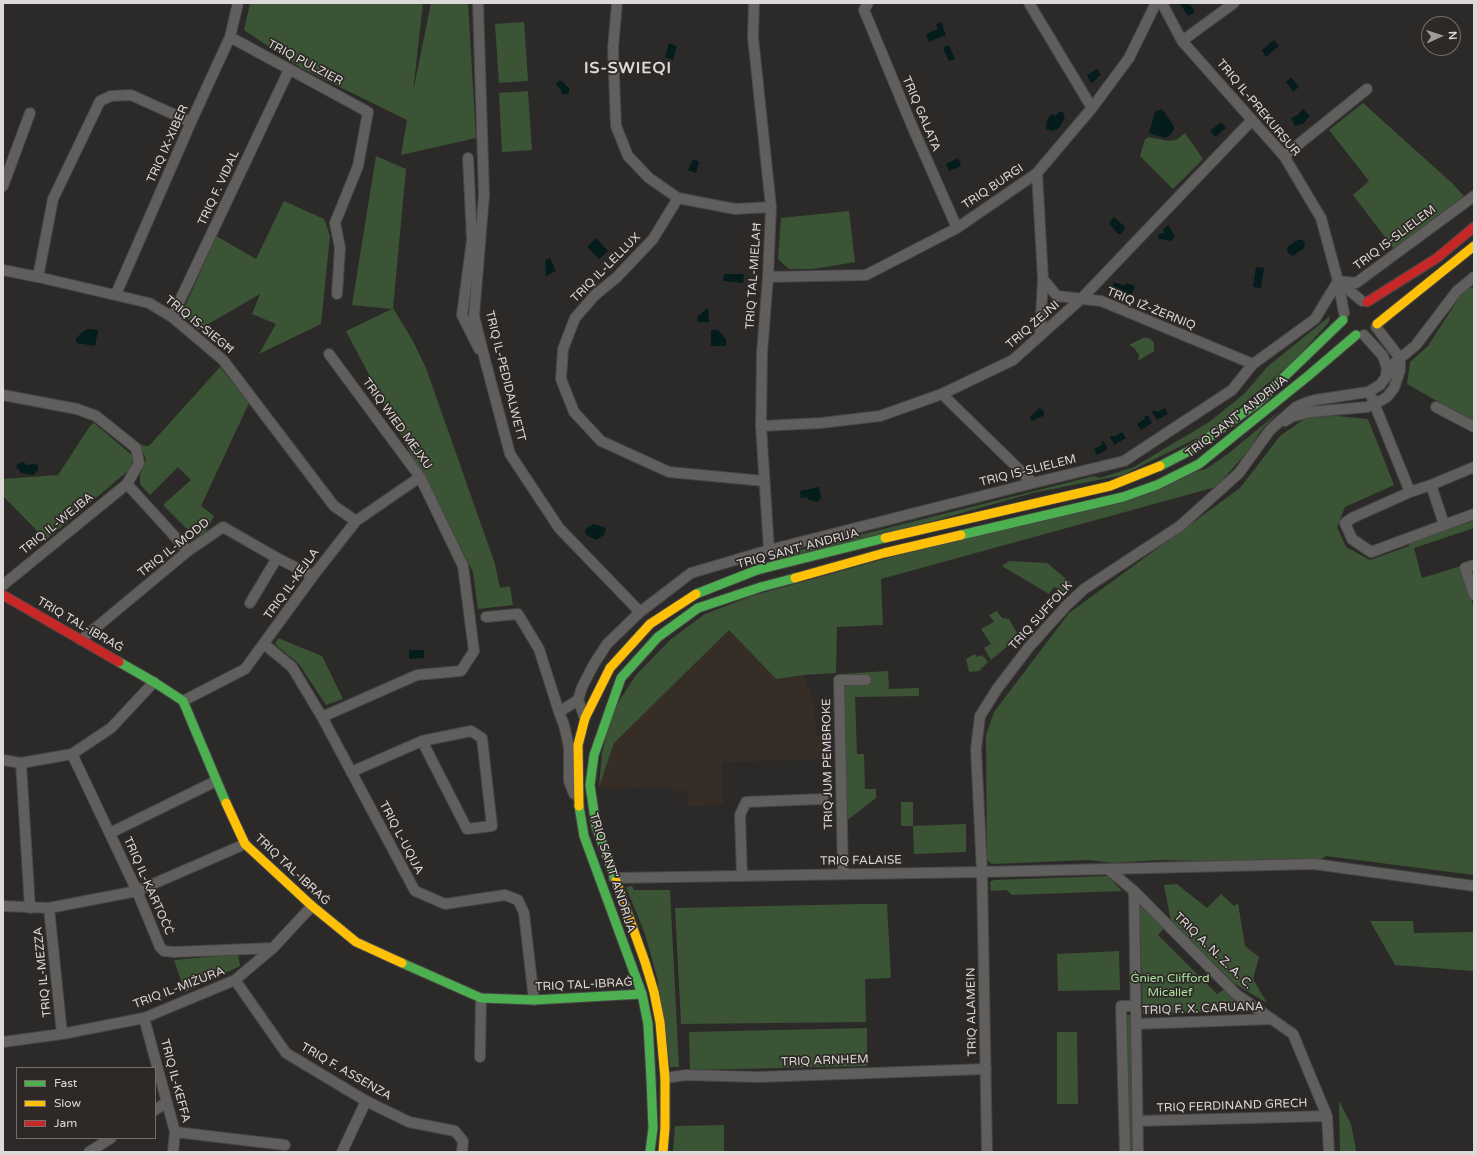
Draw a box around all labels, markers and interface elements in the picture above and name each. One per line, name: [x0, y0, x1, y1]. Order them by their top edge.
north arrow: [1421, 16, 1461, 56]
text: N: [1446, 31, 1459, 40]
street label: TRIQ PULZIER: [265, 37, 345, 89]
street label: TRIQ IL-PREKURSUR: [1213, 57, 1303, 159]
district label: IS-SWIEQI: [584, 59, 672, 79]
street label: TRIQ GALATA: [899, 74, 943, 154]
street label: TRIQ IX-XIBER: [144, 103, 192, 185]
street label: TRIQ F. VIDAL: [195, 148, 243, 228]
street label: TRIQ BURGI: [960, 161, 1026, 213]
street label: TRIQ IS-SLIELEM: [1351, 202, 1439, 274]
street label: TRIQ TAL-MIELAĦ: [743, 222, 765, 330]
street label: TRIQ IL-LELLUX: [568, 230, 644, 306]
street label: TRIQ IŻ-ŻERNIQ: [1104, 285, 1198, 333]
street label: TRIQ IS-SIEGĦ: [162, 293, 236, 357]
street label: TRIQ ŻEJNI: [1003, 298, 1063, 352]
street label: TRIQ IL-PEDIDALWETT: [482, 309, 528, 443]
street label: TRIQ SANT' ANDRIJA: [1183, 373, 1291, 461]
street label: TRIQ WIED MEJXU: [359, 375, 435, 473]
street label: TRIQ IS-SLIELEM: [978, 452, 1078, 490]
street label: TRIQ IL-WEJBA: [17, 490, 97, 558]
street label: TRIQ IL-MODD: [135, 516, 213, 580]
street label: TRIQ SANT' ANDRIJA: [736, 526, 860, 572]
street label: TRIQ IL-KEJLA: [261, 546, 323, 622]
street label: TRIQ SUFFOLK: [1006, 579, 1076, 653]
street label: TRIQ TAL-IBRAĠ: [34, 594, 126, 656]
street label: TRIQ JUM PEMBROKE: [820, 698, 836, 830]
street label: TRIQ L-UQIJA: [376, 799, 426, 877]
street label: TRIQ SANT' ANDRIJA: [586, 811, 638, 935]
street label: TRIQ TAL-IBRAĠ: [251, 831, 333, 909]
street label: TRIQ IL-KARTOĊĊ: [120, 835, 176, 937]
street label: TRIQ FALAISE: [820, 853, 902, 869]
street label: TRIQ A. N. Z. A. C.: [1171, 910, 1255, 992]
street label: TRIQ IL-MEZZA: [31, 926, 55, 1018]
street label: TRIQ IL-MIŻURA: [131, 964, 227, 1012]
street label: TRIQ ALAMEIN: [964, 967, 980, 1057]
park label: Ġnien Clifford Micallef: [1130, 972, 1210, 1000]
street label: TRIQ TAL-IBRAĠ: [535, 975, 633, 995]
street label: TRIQ F. X. CARUANA: [1142, 1000, 1264, 1018]
street label: TRIQ IL-KEFFA: [157, 1038, 193, 1124]
street label: TRIQ F. ASSENZA: [298, 1040, 394, 1104]
street label: TRIQ ARNHEM: [781, 1052, 869, 1070]
legend: [16, 1067, 156, 1139]
text: Fast: [54, 1076, 77, 1090]
text: Slow: [54, 1096, 81, 1110]
street label: TRIQ FERDINAND GRECH: [1156, 1096, 1308, 1116]
text: Jam: [54, 1116, 77, 1130]

